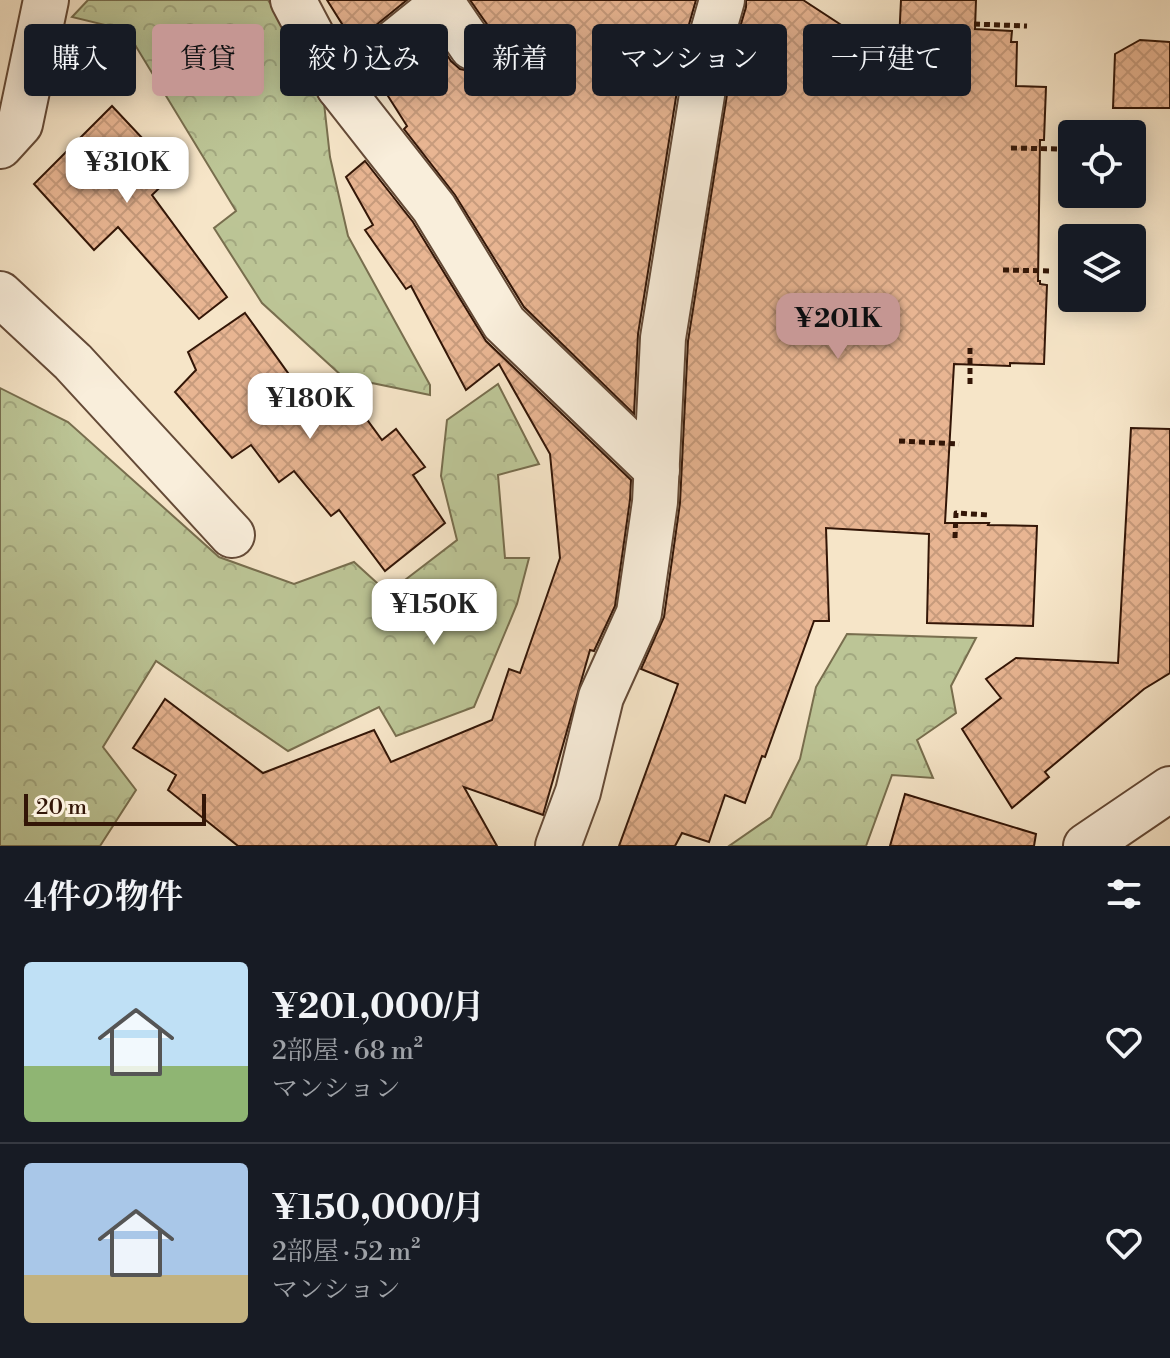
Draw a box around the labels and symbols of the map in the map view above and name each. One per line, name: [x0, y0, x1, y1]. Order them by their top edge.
pin: ¥310K: [71, 137, 183, 205]
pin: ¥201K: [782, 293, 894, 361]
pin: ¥180K: [254, 373, 366, 441]
pin: ¥150K: [378, 579, 490, 647]
scale bar: [24, 790, 206, 826]

